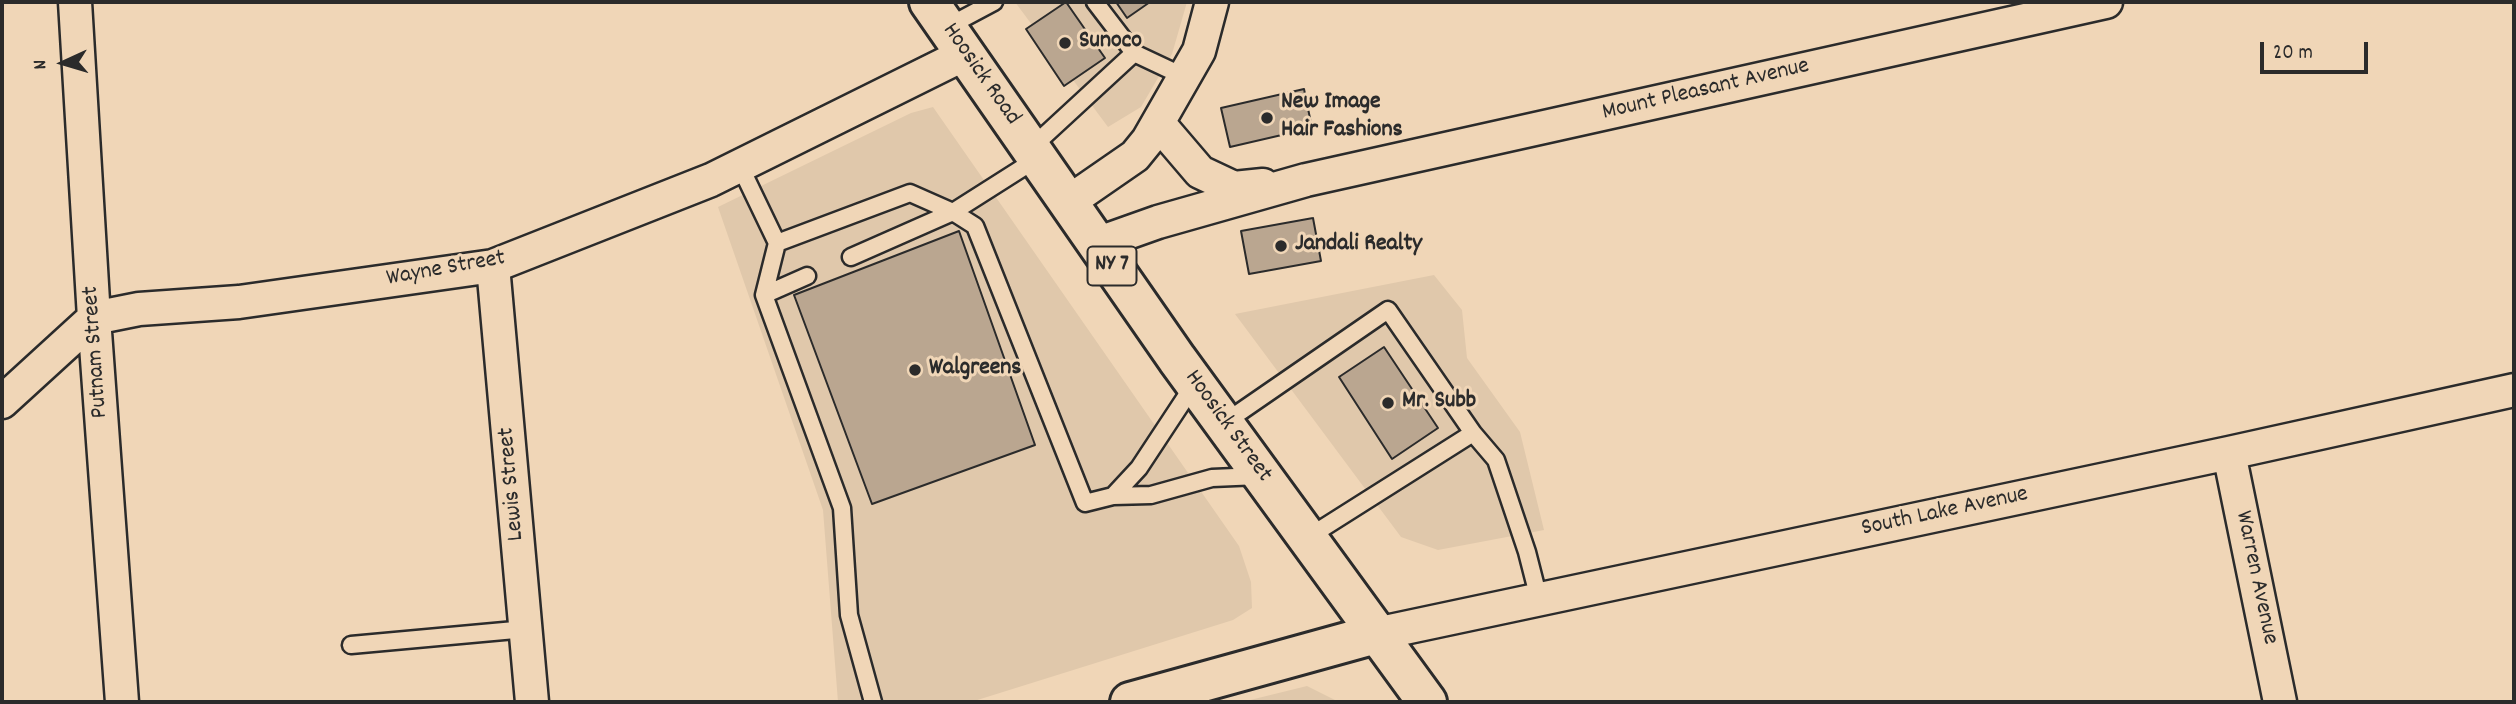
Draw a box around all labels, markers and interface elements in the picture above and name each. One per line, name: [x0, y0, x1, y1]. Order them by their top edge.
street label: Hoosick Road: [934, 18, 1026, 132]
north arrow: [28, 28, 98, 98]
scale bar: [2264, 28, 2372, 72]
place label: Sunoco: [1079, 29, 1142, 57]
marker: Sunoco: [1057, 35, 1073, 51]
text: 20 m: [2273, 39, 2313, 69]
street label: Mount Pleasant Avenue: [1600, 53, 1812, 129]
text: N: [28, 59, 55, 70]
place label: New Image Hair Fashions: [1281, 90, 1403, 146]
marker: New Image Hair Fashions: [1259, 110, 1275, 126]
place label: Jandali Realty: [1295, 232, 1422, 260]
marker: Jandali Realty: [1273, 238, 1289, 254]
street label: Wayne Street: [384, 245, 508, 295]
road number: NY 7: [1088, 246, 1136, 286]
street label: Putnam Street: [78, 285, 116, 419]
place label: Walgreens: [929, 356, 1021, 384]
marker: Walgreens: [907, 362, 923, 378]
street label: Hoosick Street: [1177, 365, 1277, 489]
place label: Mr. Subb: [1402, 389, 1476, 417]
marker: Mr. Subb: [1380, 395, 1396, 411]
street label: Lewis Street: [494, 426, 532, 542]
street label: South Lake Avenue: [1859, 481, 2031, 545]
street label: Warren Avenue: [2227, 509, 2283, 647]

